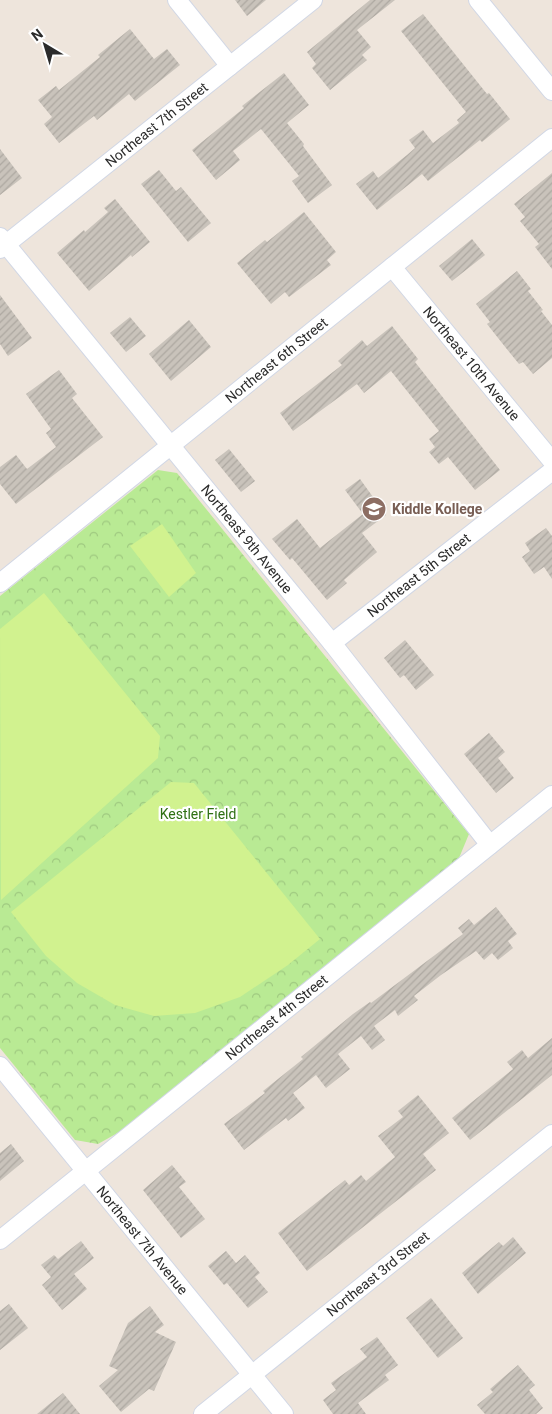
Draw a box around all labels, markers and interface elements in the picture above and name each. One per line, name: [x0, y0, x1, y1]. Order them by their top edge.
north arrow: [20, 20, 70, 70]
text: N: [28, 25, 46, 44]
street label: Northeast 7th Street: [102, 79, 211, 170]
street label: Northeast 10th Avenue: [420, 303, 523, 424]
street label: Northeast 6th Street: [222, 314, 331, 406]
street label: Northeast 9th Avenue: [198, 481, 296, 596]
school or university icon: Kiddle Kollege: [361, 496, 387, 522]
place label: Kiddle Kollege: [392, 501, 483, 517]
street label: Northeast 5th Street: [364, 530, 474, 620]
park label: Kestler Field: [160, 806, 236, 822]
street label: Northeast 4th Street: [222, 971, 331, 1063]
street label: Northeast 7th Avenue: [93, 1183, 191, 1298]
street label: Northeast 3rd Street: [323, 1228, 432, 1320]

